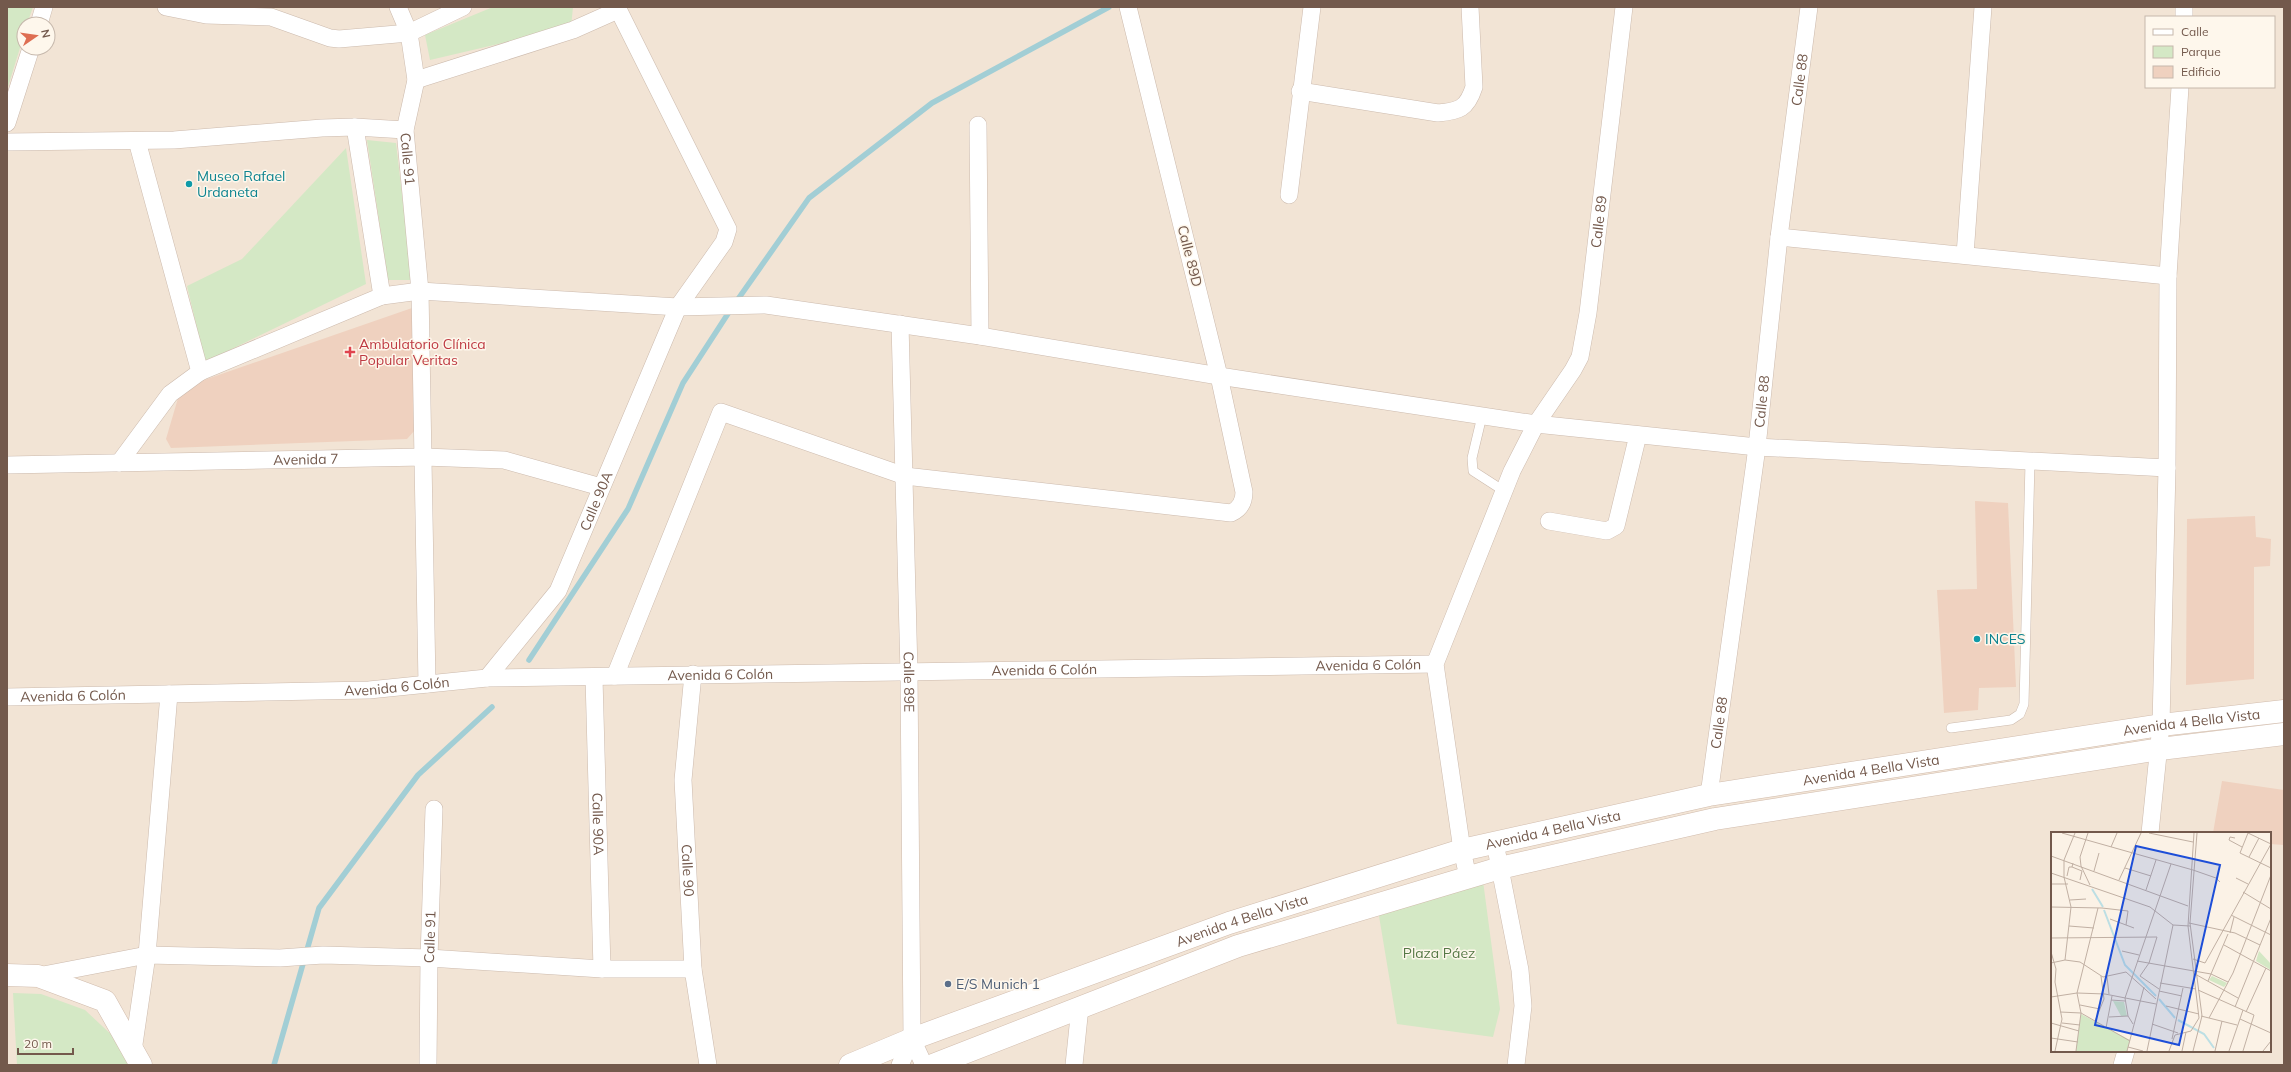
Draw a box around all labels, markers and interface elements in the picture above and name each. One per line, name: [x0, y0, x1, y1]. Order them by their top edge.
north arrow: [16, 16, 56, 56]
legend: [2145, 16, 2275, 88]
text: Calle: [2181, 24, 2208, 39]
text: N: [38, 28, 53, 39]
text: Parque: [2181, 44, 2221, 59]
street label: Calle 88: [1787, 53, 1812, 107]
text: Edificio: [2181, 64, 2221, 79]
street label: Calle 91: [396, 132, 419, 186]
place label: Museo Rafael Urdaneta: [197, 167, 285, 201]
marker: Museo Rafael Urdaneta: [184, 179, 194, 189]
street label: Calle 89: [1587, 195, 1611, 249]
street label: Calle 89D: [1174, 223, 1206, 289]
place label: Ambulatorio Clínica Popular Veritas: [359, 335, 486, 369]
marker: Ambulatorio Clínica Popular Veritas: [344, 346, 356, 358]
street label: Calle 88: [1750, 374, 1773, 429]
street label: Avenida 7: [273, 450, 339, 469]
street label: Calle 90A: [576, 468, 617, 533]
place label: INCES: [1985, 630, 2026, 648]
marker: INCES: [1972, 634, 1982, 644]
street label: Calle 89E: [899, 651, 918, 712]
street label: Avenida 6 Colón: [1315, 655, 1421, 675]
street label: Avenida 6 Colón: [991, 660, 1097, 680]
street label: Avenida 6 Colón: [667, 665, 773, 684]
street label: Avenida 6 Colón: [344, 673, 450, 699]
street label: Avenida 6 Colón: [20, 686, 126, 706]
street label: Calle 88: [1706, 695, 1731, 750]
street label: Avenida 4 Bella Vista: [2122, 705, 2261, 740]
street label: Avenida 4 Bella Vista: [1801, 750, 1941, 789]
street label: Calle 90A: [588, 792, 608, 856]
street label: Avenida 4 Bella Vista: [1483, 806, 1622, 854]
inset map: [2051, 832, 2271, 1052]
street label: Calle 90: [677, 844, 698, 897]
street label: Avenida 4 Bella Vista: [1173, 890, 1310, 951]
street label: Calle 91: [420, 910, 440, 963]
park label: Plaza Páez: [1403, 944, 1475, 962]
place label: E/S Munich 1: [956, 975, 1040, 993]
marker: E/S Munich 1: [943, 979, 953, 989]
scale bar: [18, 1030, 73, 1056]
text: 20 m: [24, 1036, 52, 1051]

